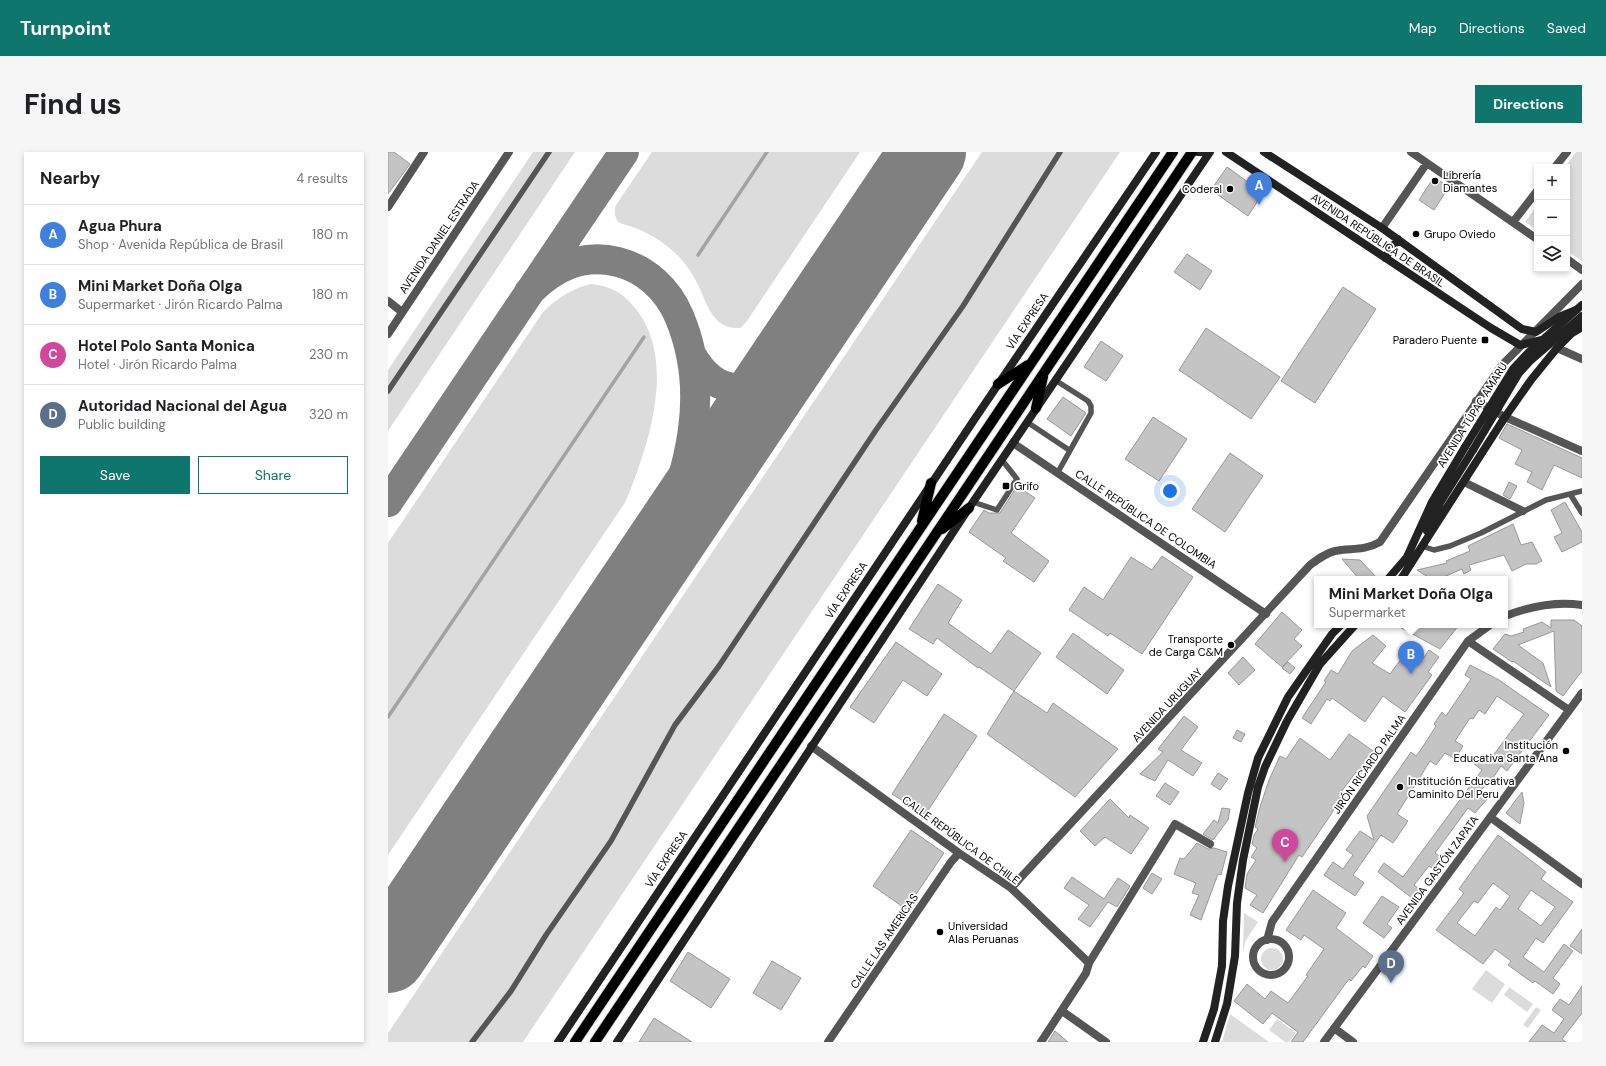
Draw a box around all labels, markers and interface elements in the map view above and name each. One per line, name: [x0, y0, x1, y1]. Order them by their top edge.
text: Turnpoint: [20, 16, 111, 41]
text: Map: [1409, 19, 1437, 37]
text: Directions: [1459, 19, 1525, 37]
text: Saved: [1547, 19, 1586, 37]
button: Directions: [1475, 85, 1582, 123]
text: Find us: [24, 86, 122, 123]
map controls: [1534, 164, 1570, 272]
button: +: [1534, 164, 1570, 200]
text: Nearby: [40, 167, 100, 189]
place label: Librería Diamantes: [1443, 168, 1497, 195]
text: 4 results: [296, 170, 348, 187]
pin: A: [1246, 172, 1272, 205]
marker: Librería Diamantes: [1430, 176, 1440, 186]
street label: AVENIDA DANIEL ESTRADA: [396, 178, 482, 296]
place label: Coderal: [1182, 182, 1222, 196]
marker: Coderal: [1225, 184, 1235, 194]
street label: AVENIDA REPÚBLICA DE BRASIL: [1308, 190, 1448, 290]
button: −: [1534, 200, 1570, 236]
text: Agua Phura: [78, 216, 162, 236]
text: A: [48, 226, 58, 243]
text: 180 m: [312, 226, 348, 243]
place label: Grupo Oviedo: [1424, 227, 1496, 241]
marker: Grupo Oviedo: [1411, 229, 1421, 239]
text: Shop · Avenida República de Brasil: [78, 236, 283, 253]
button: layers: [1534, 236, 1570, 272]
text: Mini Market Doña Olga: [78, 276, 242, 296]
text: B: [49, 286, 57, 303]
text: 180 m: [312, 286, 348, 303]
street label: VÍA EXPRESA: [1003, 290, 1051, 352]
text: Supermarket · Jirón Ricardo Palma: [78, 296, 283, 313]
place label: Paradero Puente: [1393, 333, 1477, 347]
marker: Paradero Puente: [1480, 335, 1490, 345]
text: Hotel Polo Santa Monica: [78, 336, 255, 356]
text: C: [48, 346, 58, 363]
text: 230 m: [309, 346, 348, 363]
text: Hotel · Jirón Ricardo Palma: [78, 356, 237, 373]
street label: AVENIDA TÚPAC AMARU: [1434, 360, 1510, 470]
text: Autoridad Nacional del Agua: [78, 396, 287, 416]
text: D: [48, 406, 58, 423]
text: 320 m: [309, 406, 348, 423]
text: Public building: [78, 416, 166, 433]
button: Save: [40, 456, 190, 494]
button: Share: [198, 456, 348, 494]
street label: CALLE REPÚBLICA DE COLOMBIA: [1073, 466, 1219, 572]
place label: Grifo: [1014, 479, 1039, 493]
marker: Grifo: [1001, 481, 1011, 491]
your location: [1160, 481, 1180, 501]
street label: VÍA EXPRESA: [822, 559, 870, 621]
popup: [1314, 576, 1508, 628]
text: Mini Market Doña Olga: [1329, 584, 1493, 604]
text: Supermarket: [1329, 604, 1406, 621]
place label: Transporte de Carga C&M: [1149, 632, 1223, 659]
marker: Transporte de Carga C&M: [1226, 640, 1236, 650]
pin: B: [1398, 641, 1424, 674]
street label: AVENIDA URUGUAY: [1129, 665, 1205, 745]
street label: JIRÓN RICARDO PALMA: [1329, 711, 1409, 817]
place label: Institución Educativa Santa Ana: [1454, 738, 1558, 765]
marker: Institución Educativa Santa Ana: [1561, 746, 1571, 756]
place label: Institución Educativa Caminito Del Peru: [1408, 774, 1514, 801]
marker: Institución Educativa Caminito Del Peru: [1395, 782, 1405, 792]
street label: CALLE REPÚBLICA DE CHILE: [900, 793, 1022, 887]
street label: AVENIDA GASTÓN ZAPATA: [1393, 813, 1481, 927]
street label: VÍA EXPRESA: [642, 828, 690, 890]
pin: C: [1272, 829, 1298, 862]
street label: CALLE LAS AMERICAS: [847, 891, 921, 991]
place label: Universidad Alas Peruanas: [948, 919, 1019, 946]
marker: Universidad Alas Peruanas: [935, 927, 945, 937]
pin: D: [1378, 950, 1404, 983]

